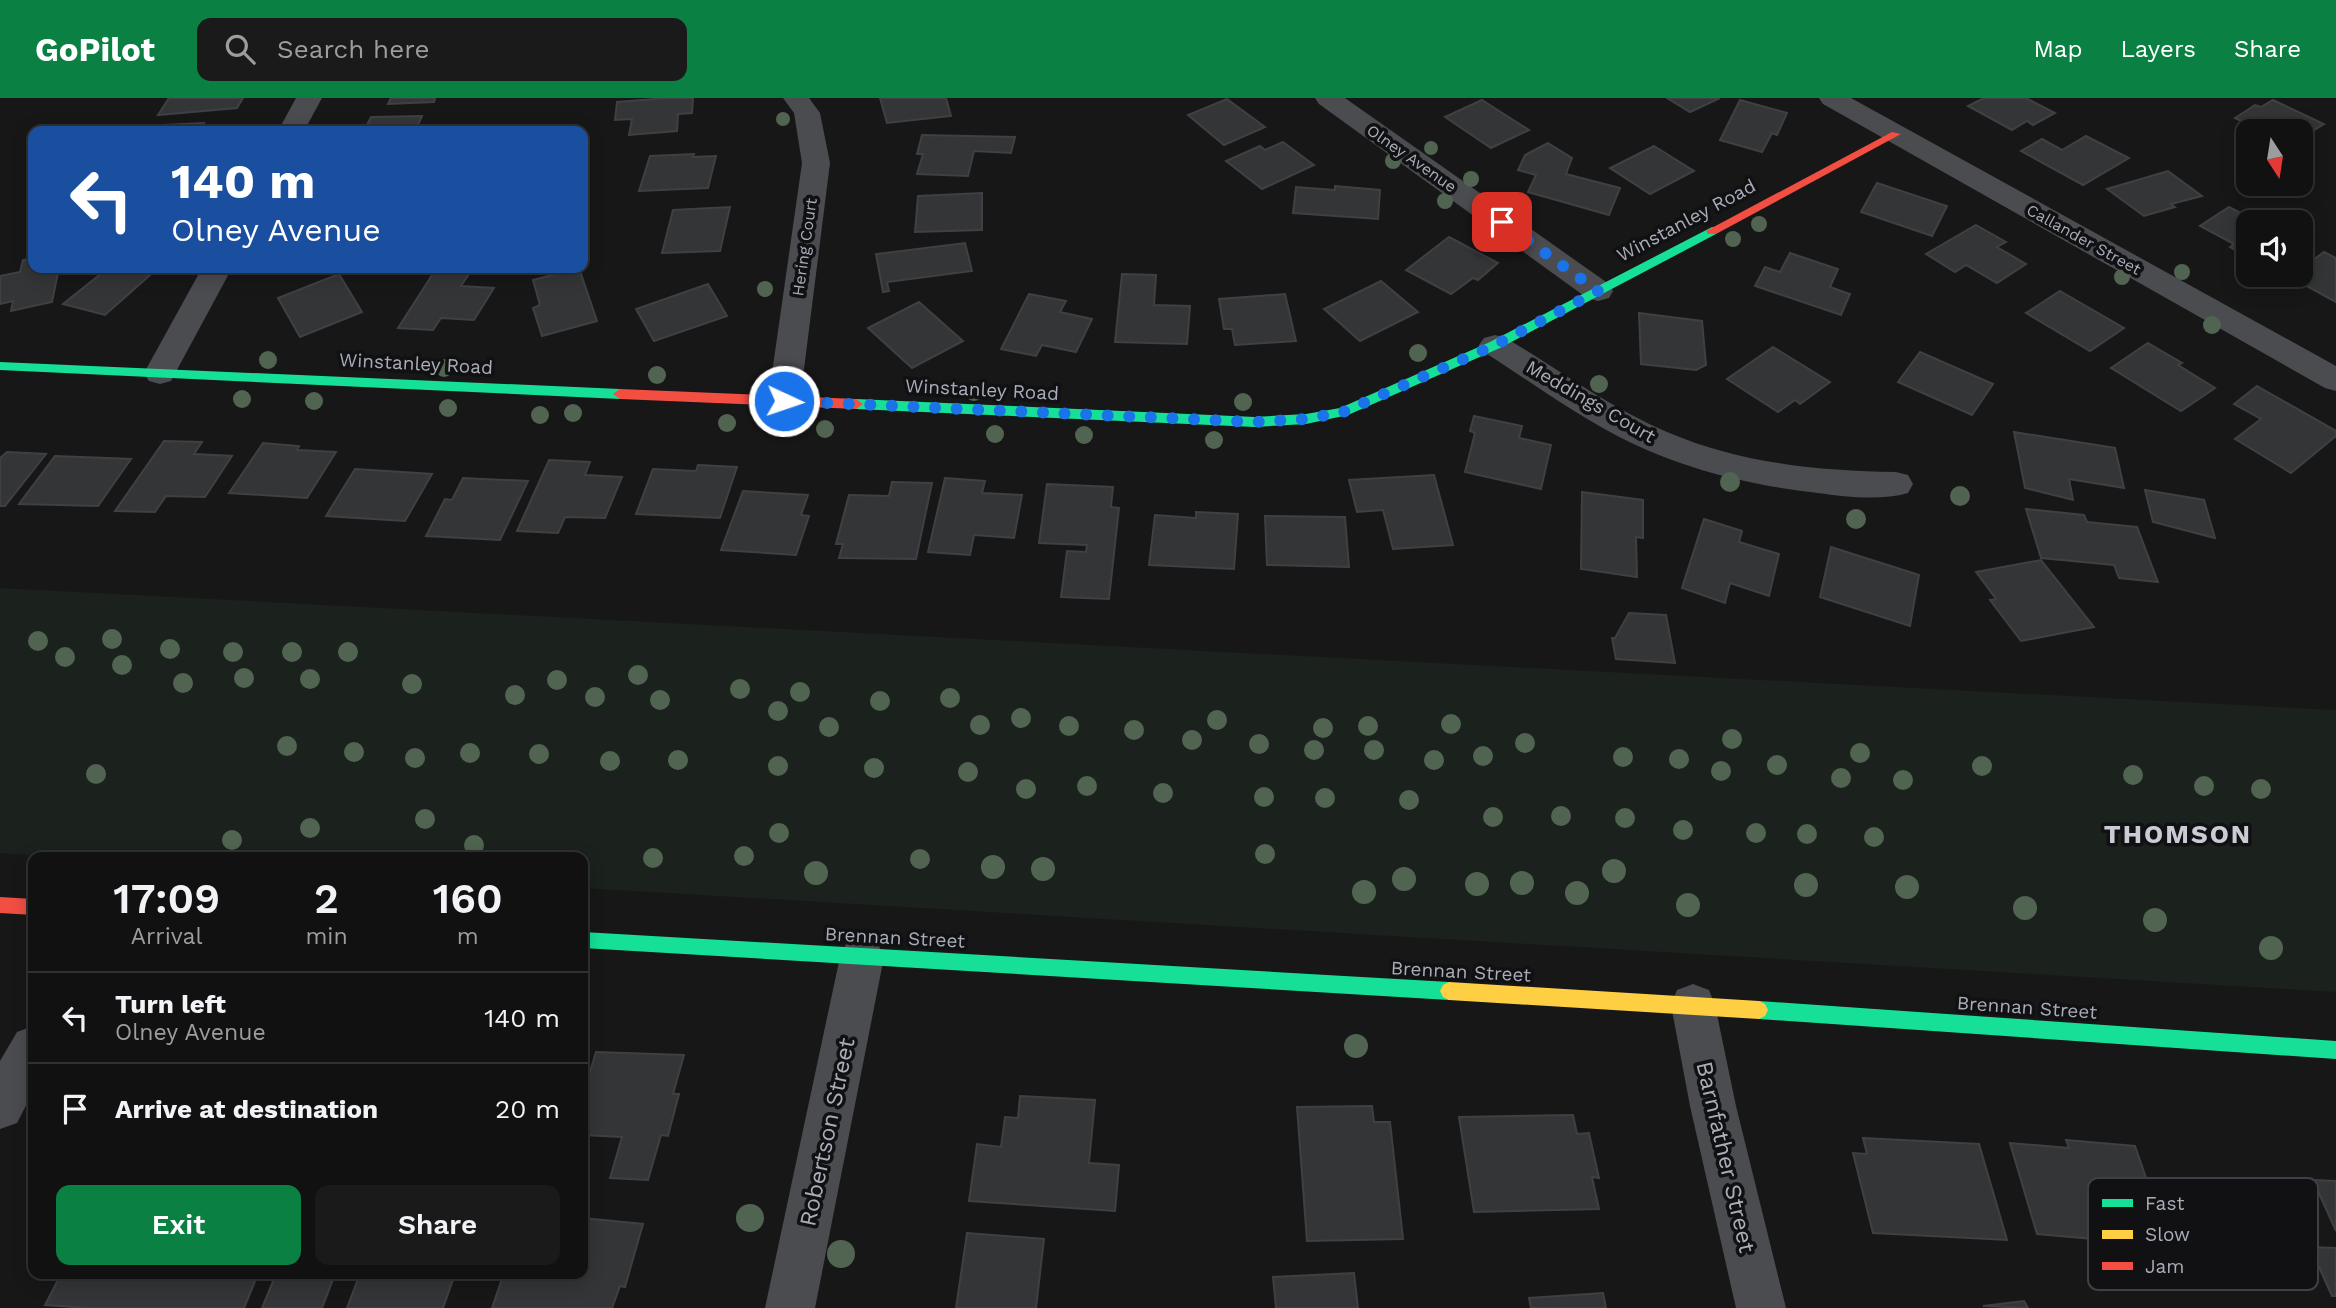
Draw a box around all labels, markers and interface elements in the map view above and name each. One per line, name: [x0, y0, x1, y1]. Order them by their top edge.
search box: [197, 18, 687, 81]
text: GoPilot: [35, 30, 155, 69]
icon: search: [221, 30, 259, 68]
text: Search here: [277, 34, 429, 64]
text: Map: [2034, 35, 2082, 63]
text: Layers: [2120, 35, 2196, 63]
text: Share: [2234, 35, 2301, 63]
north arrow: [2236, 119, 2314, 196]
map controls: [2236, 119, 2313, 287]
street label: Olney Avenue: [1363, 121, 1460, 196]
text: 140 m: [171, 152, 315, 210]
icon: left: [56, 154, 147, 245]
street label: Winstanley Road: [1613, 174, 1760, 267]
pin: [1472, 192, 1532, 252]
street label: Hering Court: [788, 197, 821, 297]
street label: Callander Street: [2023, 200, 2145, 279]
icon: arrive: [1483, 203, 1521, 241]
button: sound: [2236, 210, 2313, 287]
text: Olney Avenue: [171, 211, 381, 249]
street label: Winstanley Road: [338, 348, 494, 379]
street label: Meddings Court: [1522, 355, 1660, 448]
position arrow: [747, 364, 821, 438]
street label: Winstanley Road: [904, 374, 1060, 405]
district label: THOMSON: [2104, 819, 2252, 849]
text: 17:09: [113, 874, 220, 923]
text: 2: [314, 874, 339, 923]
text: 160: [433, 874, 503, 923]
street label: Brennan Street: [824, 922, 966, 953]
text: Arrival: [131, 923, 203, 950]
text: min: [305, 923, 348, 950]
text: m: [457, 923, 479, 950]
street label: Brennan Street: [1390, 956, 1532, 987]
text: Turn left: [115, 989, 226, 1019]
street label: Brennan Street: [1956, 991, 2098, 1024]
icon: left: [56, 999, 94, 1037]
text: 140 m: [484, 1003, 560, 1033]
text: Olney Avenue: [115, 1019, 266, 1046]
street label: Robertson Street: [794, 1035, 861, 1229]
street label: Barnfather Street: [1690, 1059, 1761, 1256]
icon: arrive: [56, 1090, 94, 1128]
text: Arrive at destination: [115, 1094, 378, 1124]
text: 20 m: [495, 1094, 560, 1124]
legend: [2088, 1178, 2318, 1290]
button: Exit: [56, 1185, 301, 1265]
button: Share: [315, 1185, 560, 1265]
text: Fast: [2145, 1192, 2184, 1215]
text: Slow: [2145, 1223, 2190, 1246]
text: Jam: [2145, 1255, 2184, 1278]

